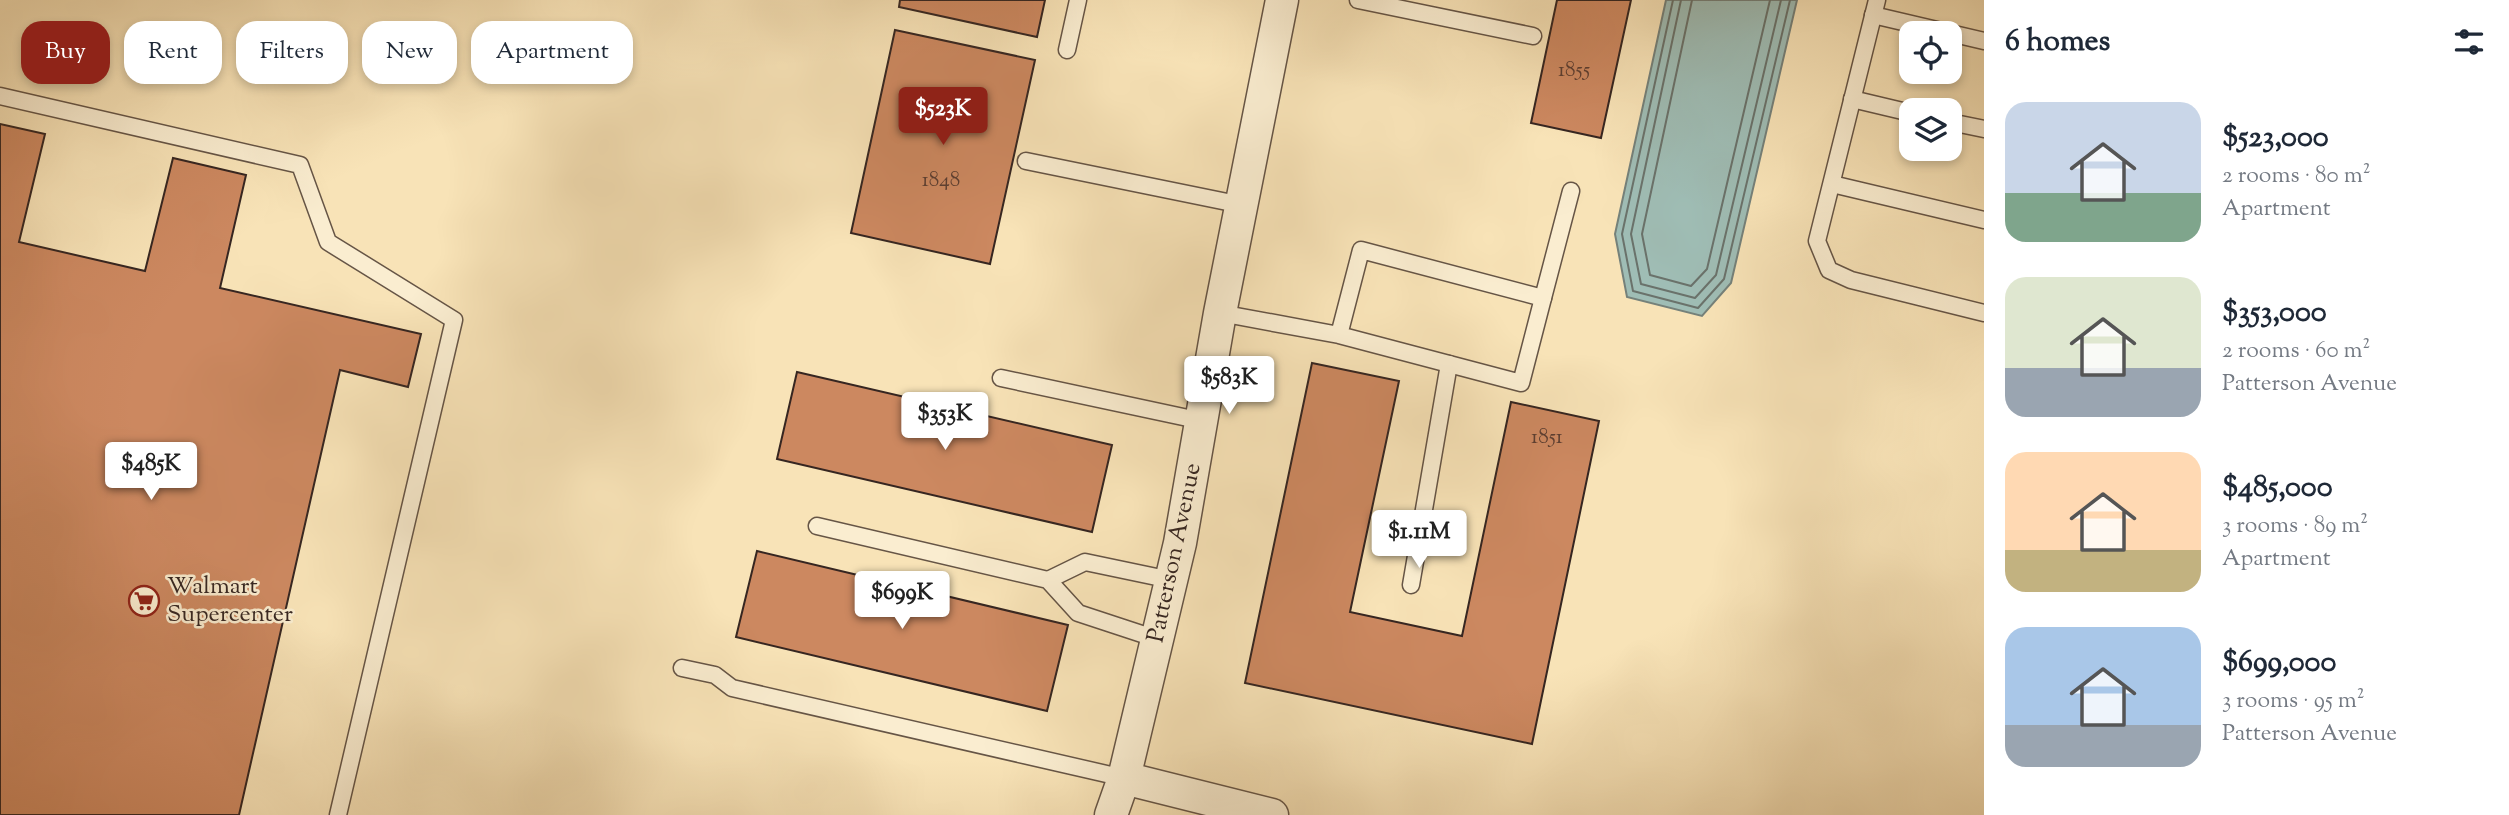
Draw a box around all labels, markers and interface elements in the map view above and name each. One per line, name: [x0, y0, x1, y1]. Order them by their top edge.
chip: Buy: [21, 21, 110, 84]
chip: Rent: [124, 21, 222, 84]
chip: Filters: [236, 21, 348, 84]
chip: New: [362, 21, 457, 84]
chip: Apartment: [471, 21, 633, 84]
map controls: [1899, 21, 1962, 161]
button: locate: [1899, 21, 1962, 84]
text: 6 homes: [2005, 21, 2110, 64]
icon: filters: [2450, 23, 2488, 61]
house number: 1855: [1558, 56, 1590, 86]
pin: $523K: [894, 88, 992, 147]
text: $523K: [915, 93, 971, 126]
button: layers: [1899, 98, 1962, 161]
text: $523,000: [2222, 117, 2329, 160]
icon: home: [2061, 130, 2145, 214]
text: 2 rooms · 80 m²: [2222, 160, 2370, 193]
house number: 1848: [922, 166, 960, 196]
text: Apartment: [2222, 193, 2331, 226]
text: $353,000: [2222, 292, 2327, 335]
icon: home: [2061, 305, 2145, 389]
text: 2 rooms · 60 m²: [2222, 335, 2370, 368]
pin: $583K: [1180, 356, 1278, 416]
text: $583K: [1200, 362, 1258, 395]
text: Patterson Avenue: [2222, 368, 2397, 401]
pin: $353K: [896, 392, 994, 452]
text: $353K: [917, 398, 973, 431]
house number: 1851: [1531, 423, 1563, 453]
pin: $485K: [102, 442, 200, 502]
text: $485K: [121, 448, 181, 481]
street label: Patterson Avenue: [1139, 460, 1211, 646]
text: $485,000: [2222, 467, 2333, 510]
icon: home: [2061, 480, 2145, 564]
pin: $1.11M: [1362, 510, 1476, 570]
text: 3 rooms · 89 m²: [2222, 510, 2368, 543]
text: $1.11M: [1388, 516, 1450, 549]
text: Apartment: [2222, 543, 2331, 576]
place label: Walmart Supercenter: [167, 570, 293, 632]
pin: $699K: [853, 572, 951, 631]
text: $699K: [871, 577, 933, 610]
supermarket icon: Walmart Supercenter: [127, 584, 161, 618]
text: $699,000: [2222, 642, 2336, 685]
icon: home: [2061, 655, 2145, 739]
text: 3 rooms · 95 m²: [2222, 685, 2365, 718]
text: Patterson Avenue: [2222, 718, 2397, 751]

